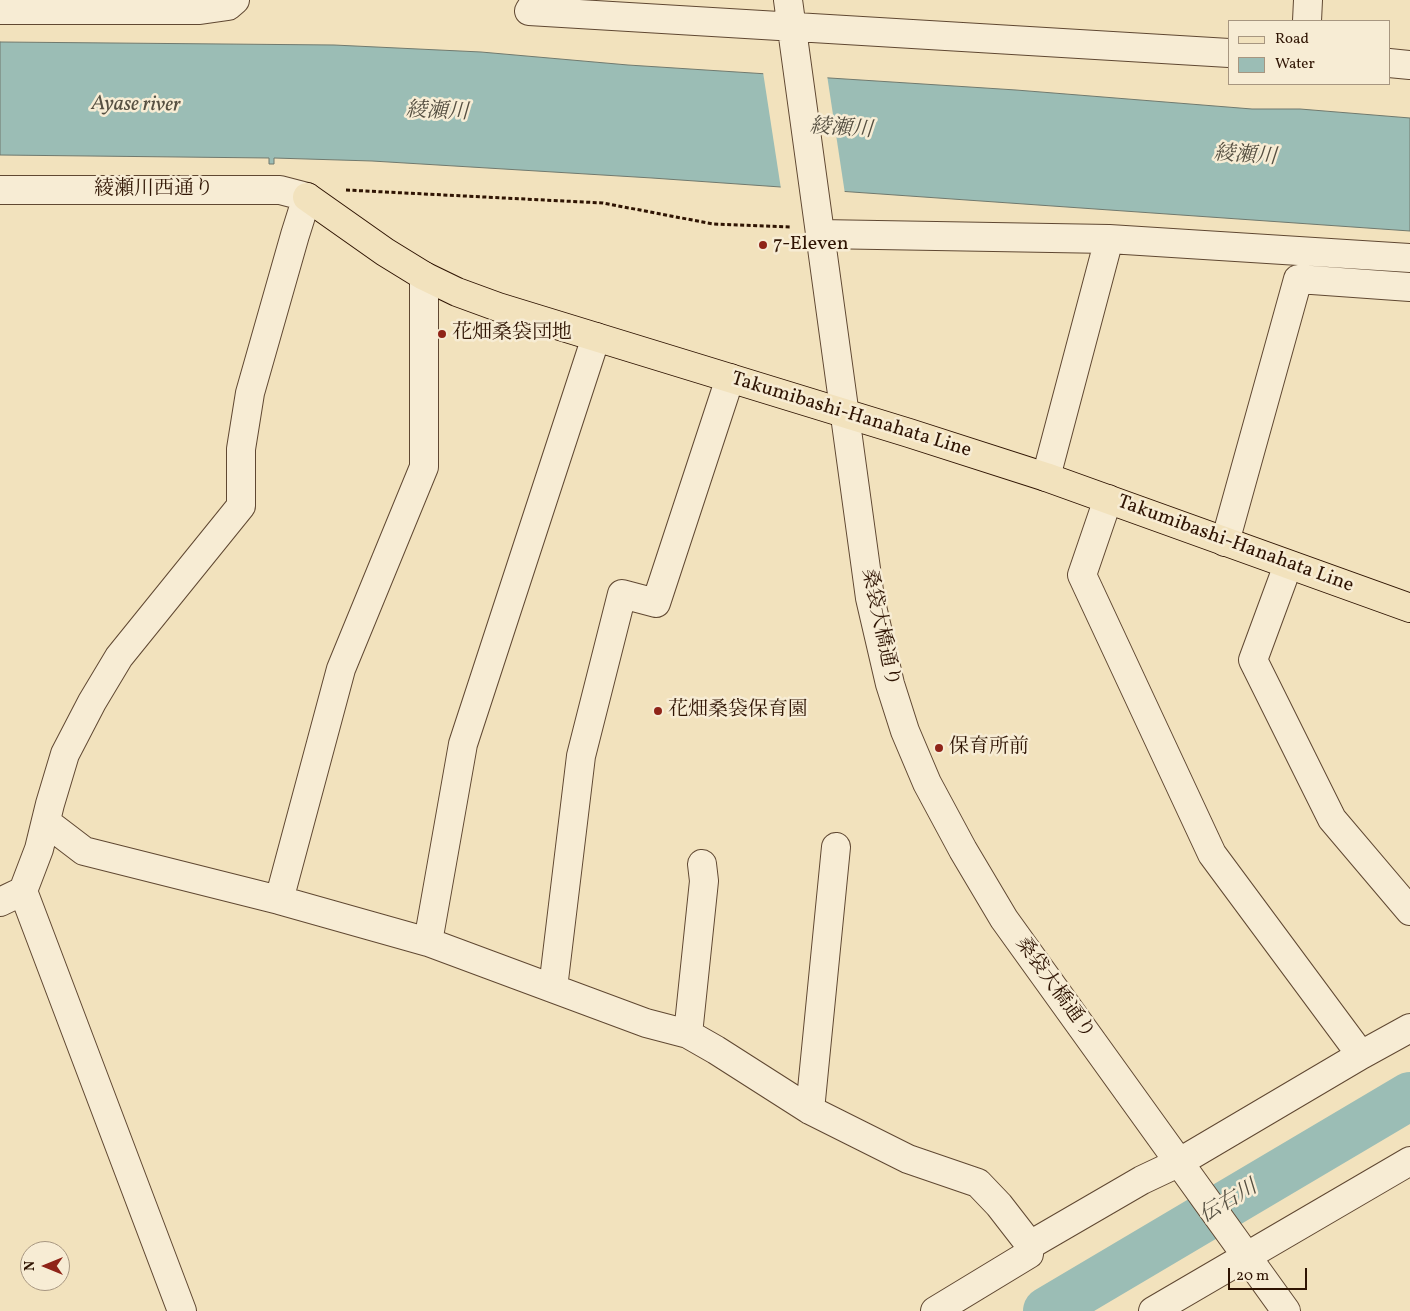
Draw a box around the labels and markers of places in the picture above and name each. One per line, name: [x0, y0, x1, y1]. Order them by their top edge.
place label: 7-Eleven: [773, 233, 849, 257]
marker: 7-Eleven: [757, 239, 769, 251]
place label: 花畑桑袋団地: [452, 322, 572, 346]
marker: 花畑桑袋団地: [436, 328, 448, 340]
place label: 花畑桑袋保育園: [668, 699, 808, 723]
marker: 花畑桑袋保育園: [652, 705, 664, 717]
place label: 保育所前: [949, 736, 1029, 760]
marker: 保育所前: [933, 742, 945, 754]

